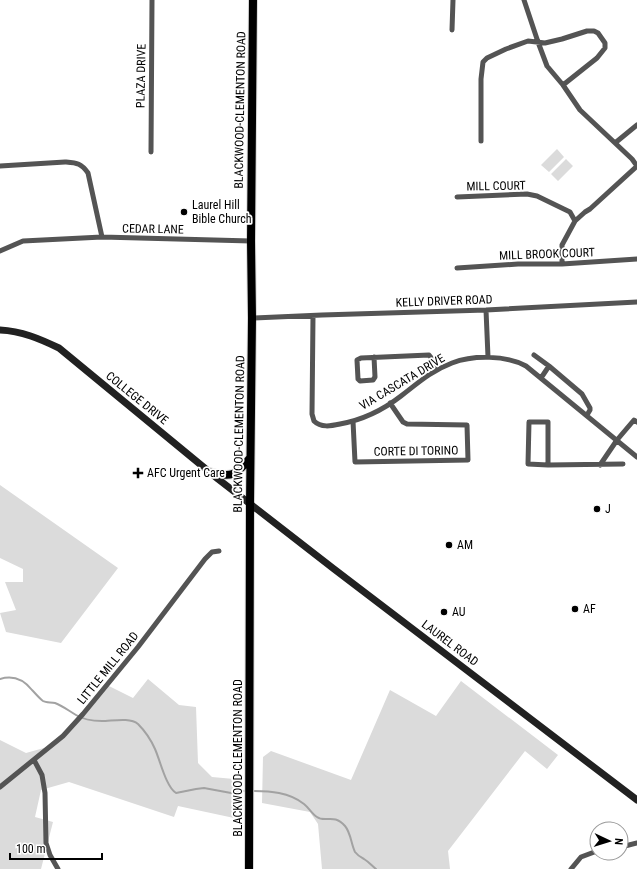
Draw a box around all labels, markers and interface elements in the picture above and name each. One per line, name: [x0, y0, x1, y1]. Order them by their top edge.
street label: BLACKWOOD-CLEMENTON ROAD: [232, 31, 248, 189]
street label: PLAZA DRIVE: [133, 44, 149, 108]
street label: MILL COURT: [466, 178, 526, 194]
place label: Laurel Hill Bible Church: [192, 198, 252, 226]
marker: Laurel Hill Bible Church: [179, 207, 189, 217]
street label: CEDAR LANE: [122, 221, 184, 237]
street label: MILL BROOK COURT: [499, 245, 595, 263]
street label: KELLY DRIVER ROAD: [395, 292, 493, 310]
street label: VIA CASCATA DRIVE: [357, 351, 447, 413]
street label: BLACKWOOD-CLEMENTON ROAD: [231, 355, 247, 513]
street label: COLLEGE DRIVE: [103, 369, 171, 427]
street label: CORTE DI TORINO: [374, 443, 458, 459]
place label: AFC Urgent Care: [147, 466, 225, 480]
marker: AFC Urgent Care: [132, 467, 144, 479]
place label: J: [605, 502, 611, 516]
marker: J: [592, 504, 602, 514]
place label: AM: [457, 538, 473, 552]
marker: AM: [444, 540, 454, 550]
place label: AF: [583, 602, 596, 616]
marker: AF: [570, 604, 580, 614]
place label: AU: [452, 605, 466, 619]
marker: AU: [439, 607, 449, 617]
street label: LAUREL ROAD: [419, 617, 481, 669]
street label: LITTLE MILL ROAD: [75, 629, 142, 707]
street label: BLACKWOOD-CLEMENTON ROAD: [231, 679, 245, 837]
north arrow: [589, 821, 629, 861]
scale bar: [10, 835, 102, 861]
text: N: [612, 838, 625, 846]
text: 100 m: [16, 842, 46, 856]

